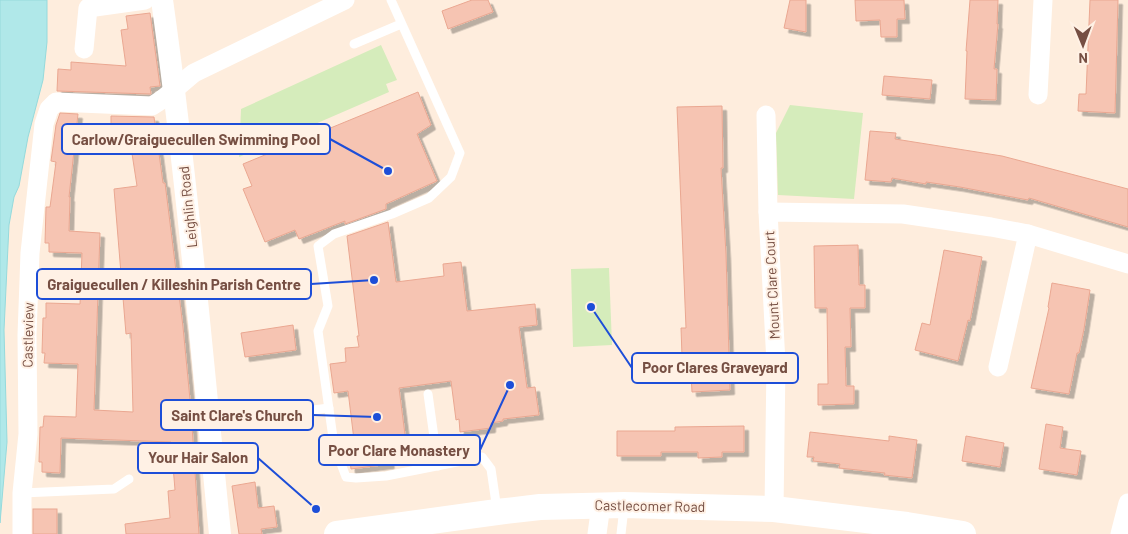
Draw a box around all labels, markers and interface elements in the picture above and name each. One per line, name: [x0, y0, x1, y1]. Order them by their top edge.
north arrow: [1058, 20, 1108, 70]
text: N: [1078, 50, 1088, 67]
callout: Carlow/Graiguecullen Swimming Pool: [62, 124, 330, 154]
text: Carlow/Graiguecullen Swimming Pool: [72, 130, 320, 148]
street label: Leighlin Road: [175, 165, 200, 249]
street label: Mount Clare Court: [760, 230, 783, 340]
callout: Graiguecullen / Killeshin Parish Centre: [37, 269, 311, 299]
text: Graiguecullen / Killeshin Parish Centre: [47, 275, 301, 293]
street label: Castleview: [18, 302, 37, 368]
callout: Poor Clares Graveyard: [632, 353, 798, 383]
text: Poor Clares Graveyard: [642, 358, 788, 376]
callout: Saint Clare's Church: [161, 400, 313, 430]
text: Saint Clare's Church: [171, 406, 303, 424]
callout: Poor Clare Monastery: [319, 435, 480, 465]
text: Poor Clare Monastery: [328, 441, 470, 459]
callout: Your Hair Salon: [138, 443, 258, 473]
text: Your Hair Salon: [148, 448, 248, 466]
street label: Castlecomer Road: [595, 496, 706, 515]

